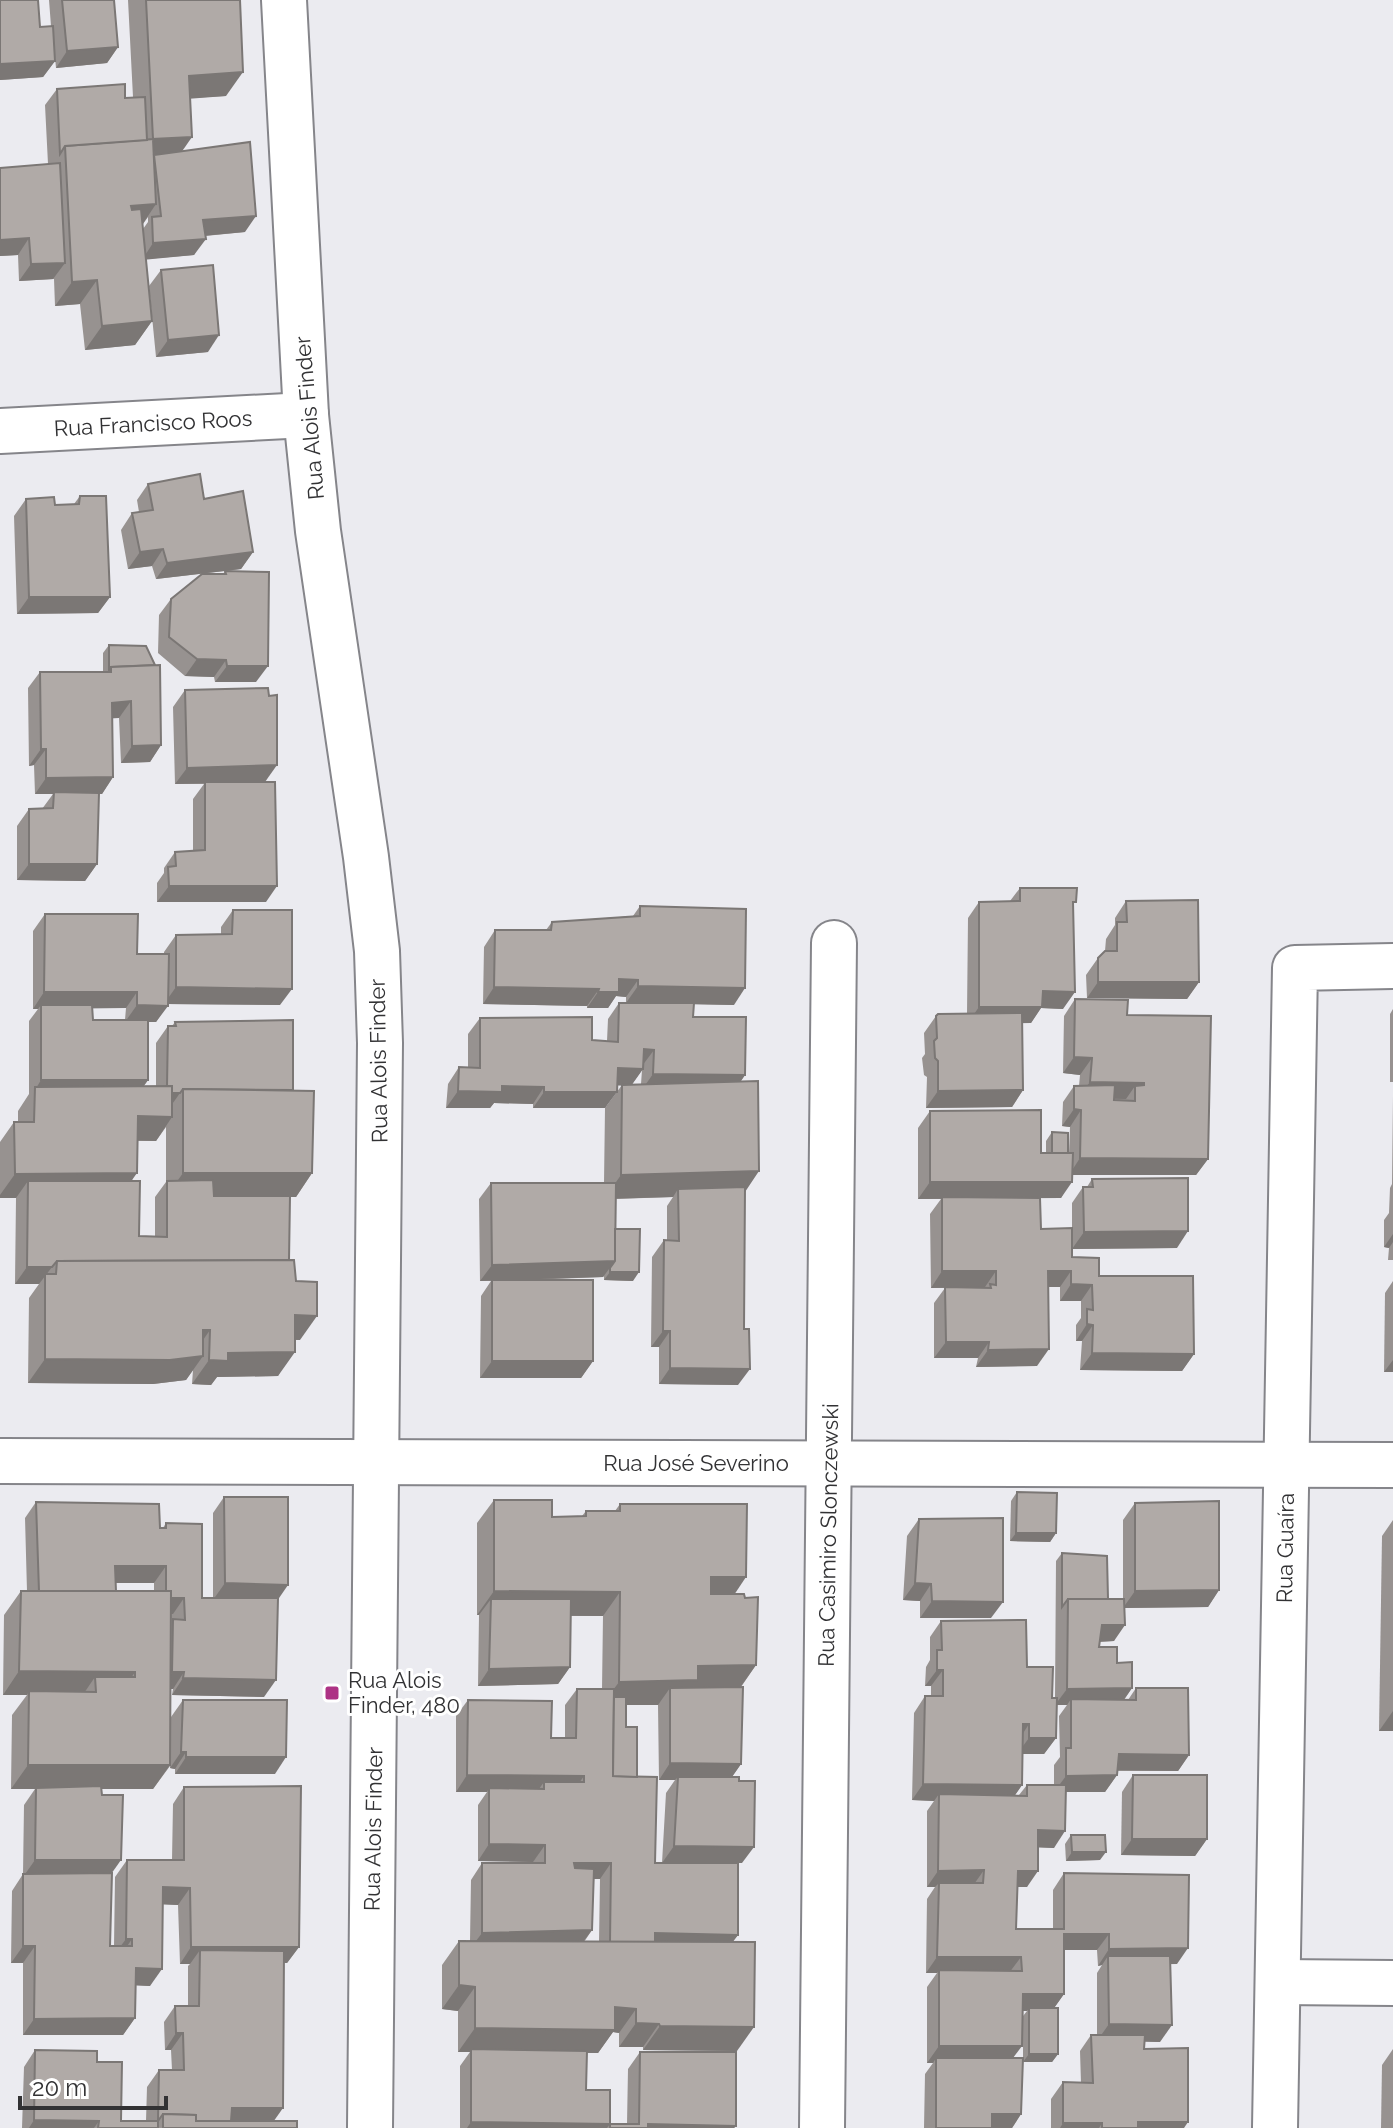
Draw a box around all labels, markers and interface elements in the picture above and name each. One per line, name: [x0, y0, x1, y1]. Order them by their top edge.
street label: Rua Alois Finder: [289, 335, 329, 501]
street label: Rua Francisco Roos: [53, 405, 253, 441]
street label: Rua Alois Finder: [364, 978, 392, 1143]
street label: Rua Casimiro Slonczewski: [813, 1403, 843, 1667]
street label: Rua José Severino: [603, 1450, 789, 1476]
street label: Rua Guaíra: [1271, 1493, 1299, 1603]
place label: Rua Alois Finder, 480: [348, 1667, 460, 1718]
marker: Rua Alois Finder, 480: [323, 1684, 341, 1702]
street label: Rua Alois Finder: [359, 1746, 387, 1911]
scale bar: [20, 2060, 166, 2110]
text: 20 m: [32, 2073, 87, 2102]

